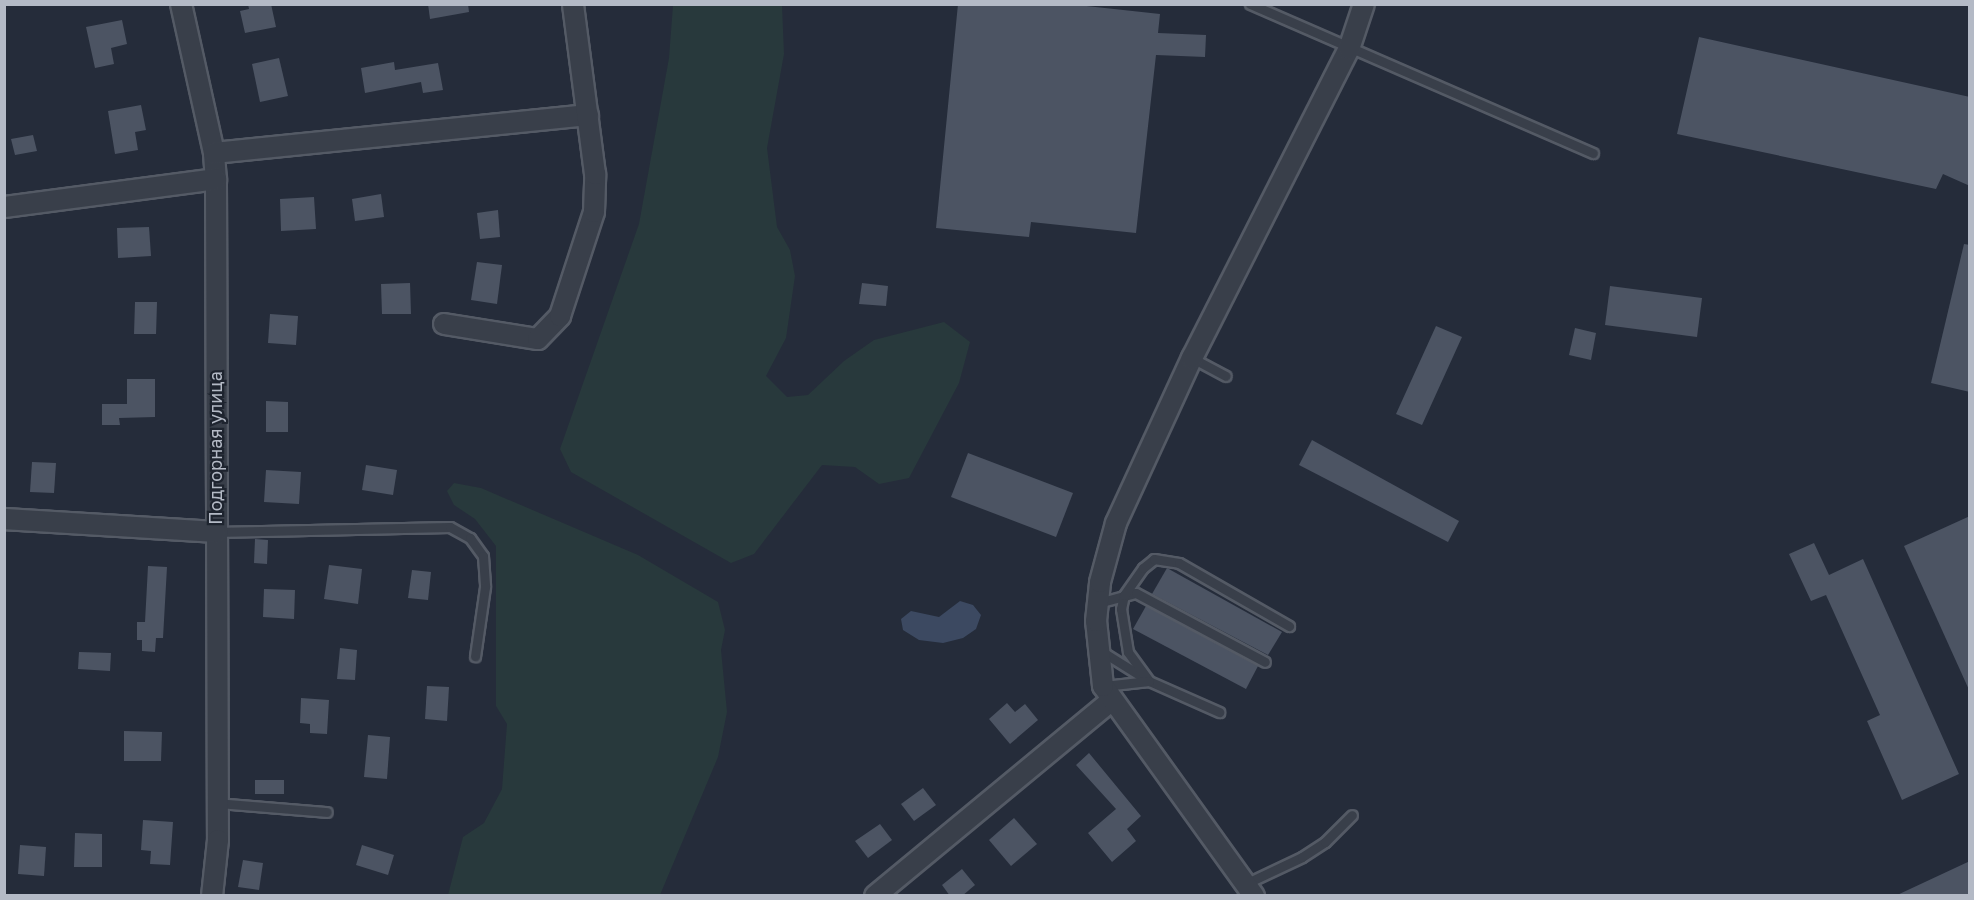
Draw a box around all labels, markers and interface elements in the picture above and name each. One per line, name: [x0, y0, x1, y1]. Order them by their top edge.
street label: Подгорная улица: [204, 371, 226, 525]

